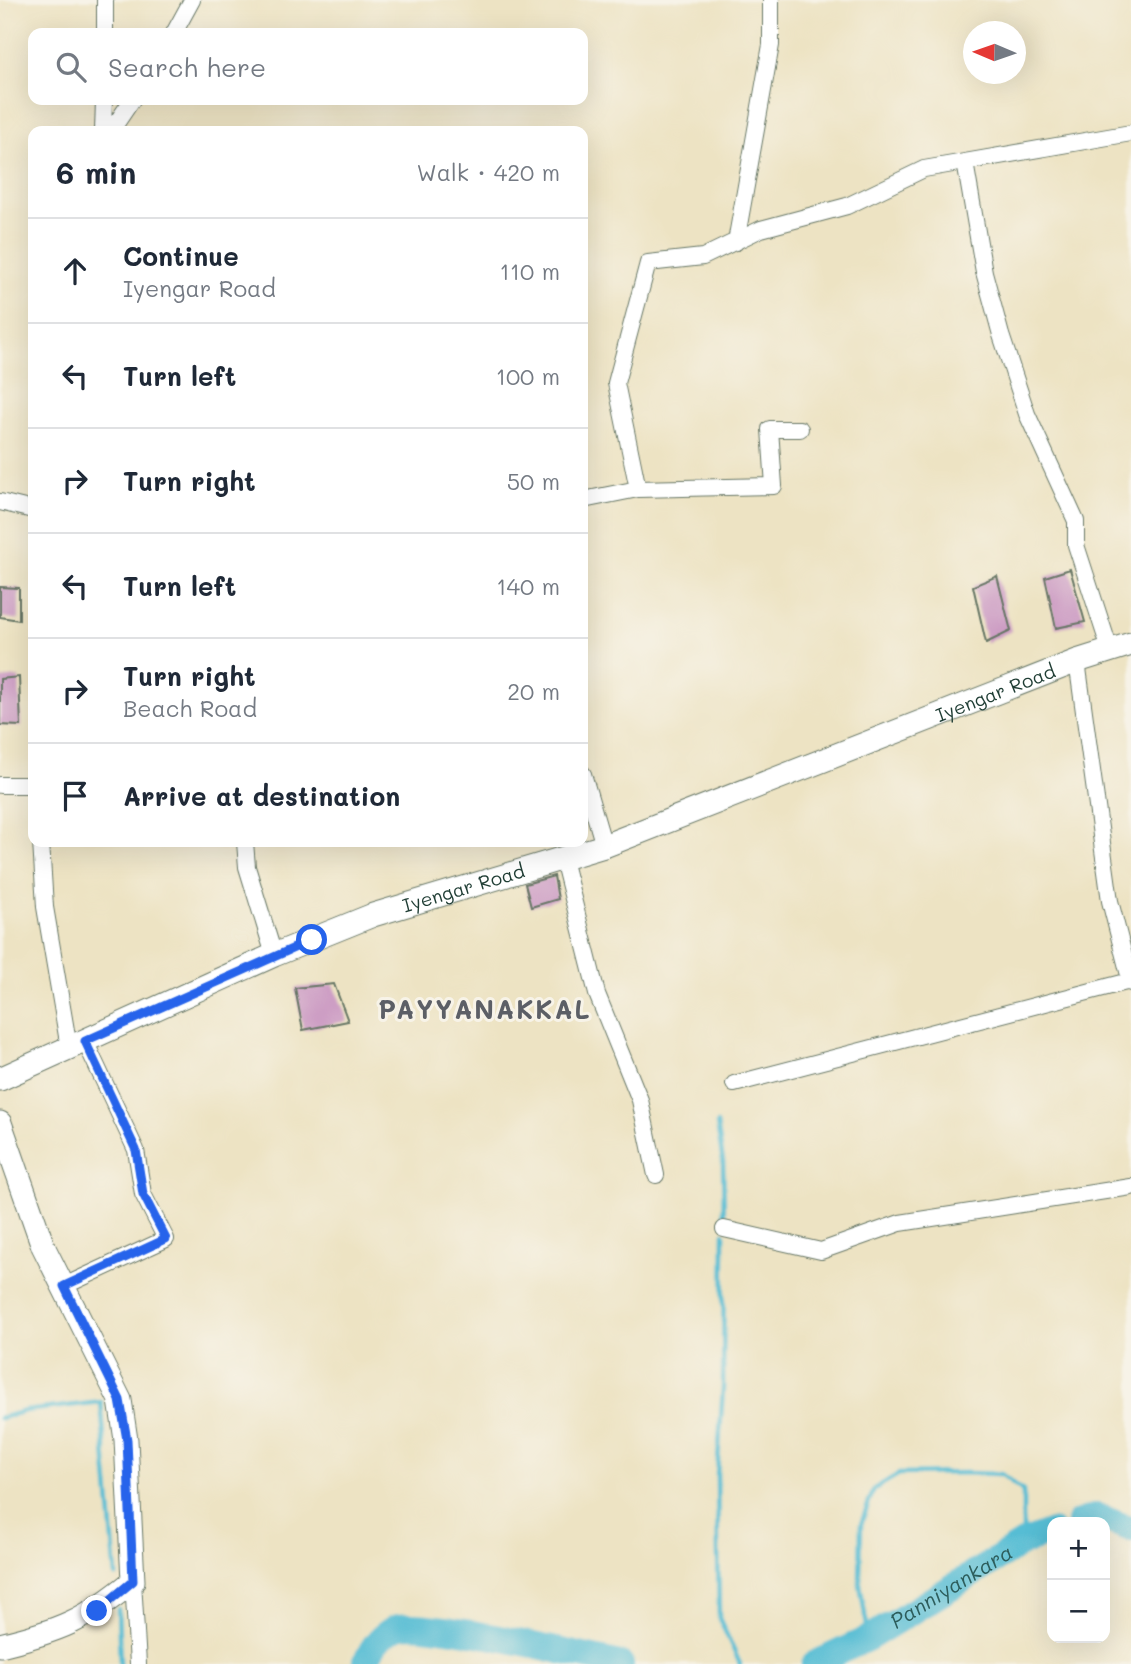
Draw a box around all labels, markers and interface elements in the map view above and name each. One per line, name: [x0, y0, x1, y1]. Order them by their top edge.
north arrow: [963, 21, 1026, 84]
search box: [28, 28, 588, 105]
icon: search: [52, 48, 90, 86]
text: Search here: [108, 50, 266, 84]
text: 6 min: [56, 152, 136, 192]
text: Walk · 420 m: [417, 157, 560, 187]
text: Continue: [123, 239, 239, 273]
icon: ahead: [56, 252, 94, 290]
text: 110 m: [500, 256, 560, 286]
text: Iyengar Road: [123, 273, 276, 303]
icon: left: [56, 357, 94, 395]
text: Turn left: [123, 359, 236, 393]
text: 100 m: [496, 361, 560, 391]
icon: right: [56, 462, 94, 500]
text: Turn right: [123, 464, 256, 498]
text: 50 m: [507, 466, 560, 496]
icon: left: [56, 567, 94, 605]
text: Turn left: [123, 569, 236, 603]
text: 140 m: [496, 571, 560, 601]
street label: Iyengar Road: [932, 658, 1059, 727]
text: Turn right: [123, 659, 256, 693]
icon: right: [56, 672, 94, 710]
text: 20 m: [507, 676, 560, 706]
text: Beach Road: [123, 693, 257, 723]
icon: arrive: [56, 777, 94, 815]
text: Arrive at destination: [123, 779, 400, 813]
street label: Iyengar Road: [399, 857, 528, 918]
route start: [296, 924, 327, 955]
district label: PAYYANAKKAL: [378, 992, 592, 1026]
map controls: [1047, 1517, 1110, 1643]
button: +: [1047, 1517, 1110, 1580]
water label: Panniyankara: [885, 1538, 1017, 1634]
button: −: [1047, 1580, 1110, 1643]
route end: [81, 1595, 112, 1626]

